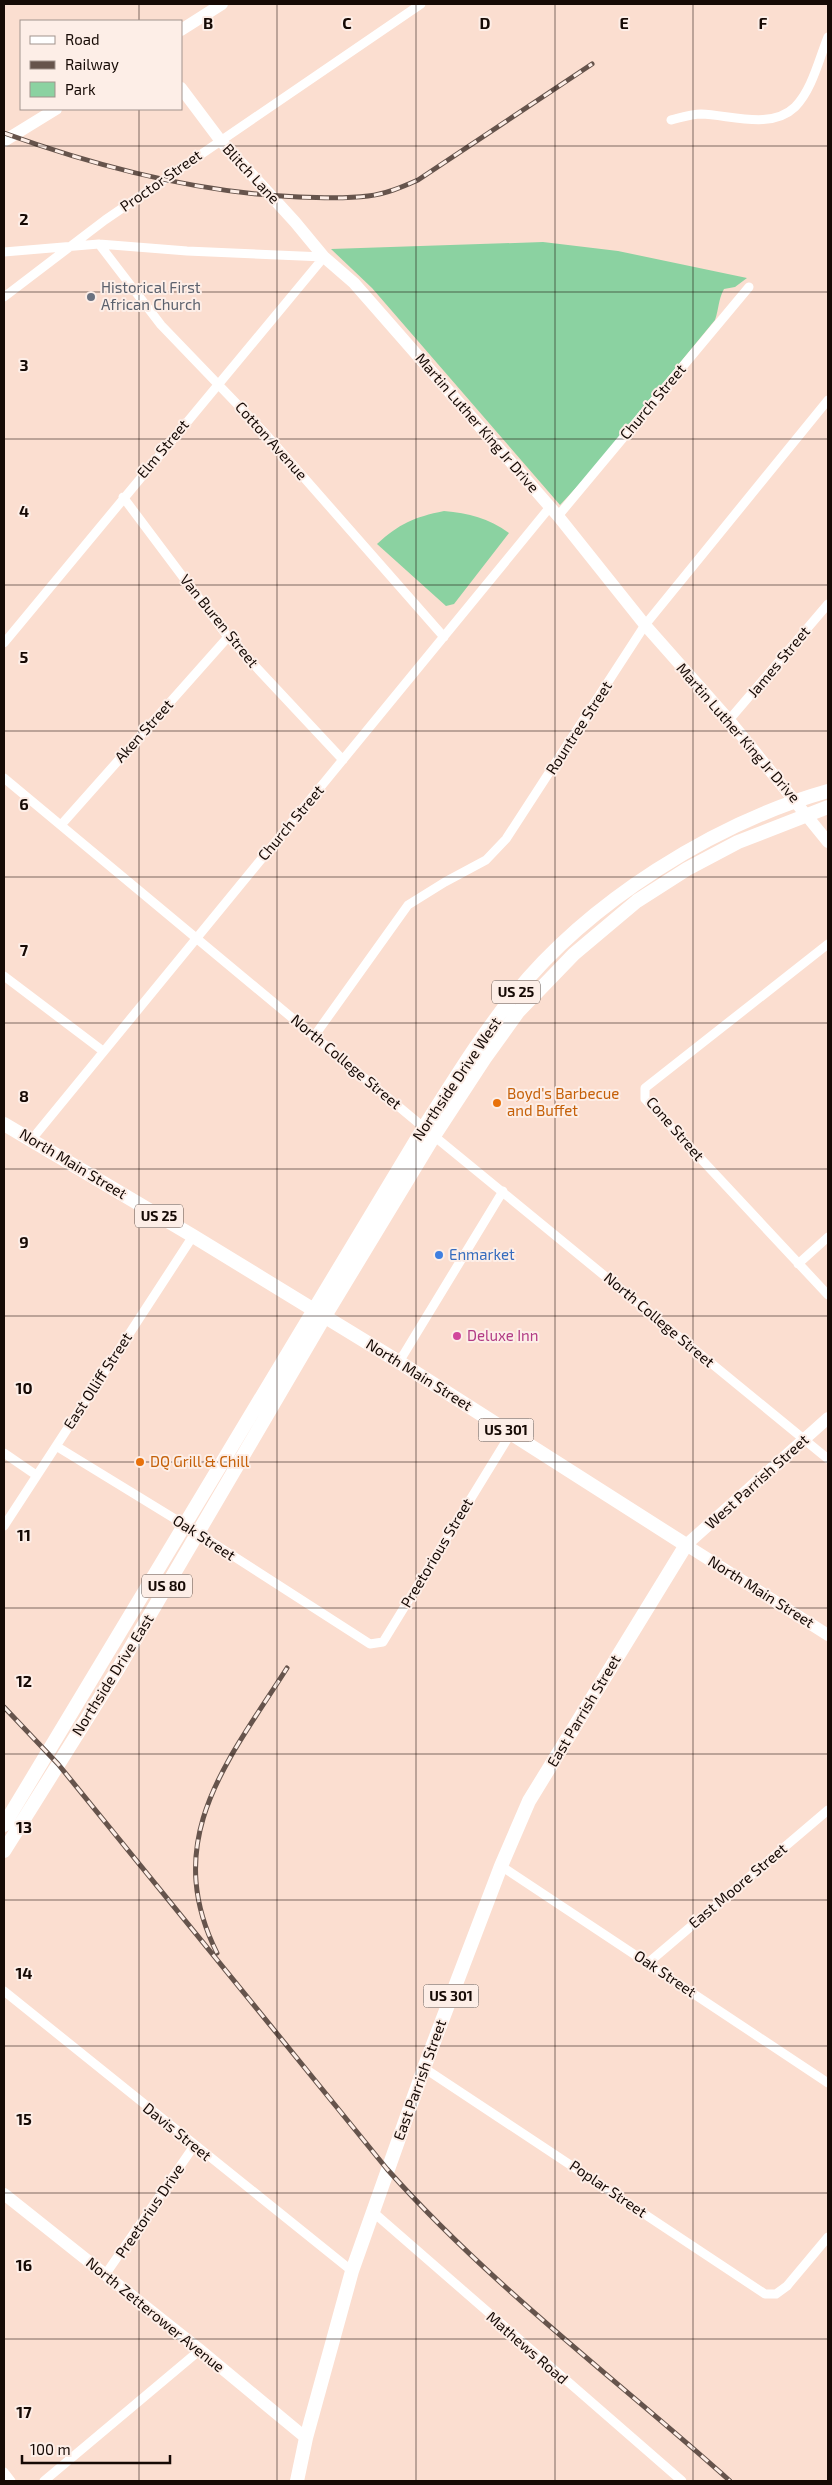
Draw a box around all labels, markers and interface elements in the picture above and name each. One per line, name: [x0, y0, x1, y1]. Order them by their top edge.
text: B: [203, 13, 213, 32]
text: C: [342, 13, 352, 32]
text: D: [480, 13, 491, 32]
text: E: [619, 13, 629, 32]
text: F: [759, 13, 768, 32]
legend: [20, 20, 182, 110]
text: Road: [65, 30, 100, 48]
text: Railway: [65, 55, 119, 73]
text: Park: [65, 80, 96, 98]
street label: Blitch Lane: [219, 140, 284, 207]
street label: Proctor Street: [116, 145, 205, 215]
text: 2: [19, 209, 29, 228]
place label: Historical First African Church: [101, 278, 201, 313]
marker: Historical First African Church: [85, 291, 97, 303]
street label: Martin Luther King Jr Drive: [412, 349, 543, 496]
text: 3: [19, 355, 29, 374]
street label: Church Street: [616, 360, 689, 443]
street label: Cotton Avenue: [232, 398, 312, 483]
street label: Elm Street: [133, 415, 192, 481]
text: 4: [19, 501, 29, 520]
street label: Van Buren Street: [177, 570, 263, 671]
street label: James Street: [743, 622, 813, 701]
text: 5: [20, 647, 29, 666]
street label: Martin Luther King Jr Drive: [673, 659, 804, 806]
street label: Rountree Street: [541, 677, 615, 778]
street label: Aken Street: [110, 695, 176, 766]
street label: Church Street: [254, 781, 327, 864]
text: 6: [19, 794, 29, 813]
text: 7: [20, 940, 29, 959]
road number: US 25: [492, 980, 540, 1004]
street label: North College Street: [288, 1010, 406, 1113]
street label: Northside Drive West: [408, 1013, 504, 1144]
place label: Boyd's Barbecue and Buffet: [507, 1084, 619, 1119]
text: 8: [19, 1086, 29, 1105]
street label: Cone Street: [643, 1093, 709, 1164]
marker: Boyd's Barbecue and Buffet: [491, 1097, 503, 1109]
street label: North Main Street: [17, 1124, 131, 1202]
road number: US 25: [135, 1204, 183, 1228]
text: 9: [19, 1232, 29, 1251]
place label: Enmarket: [449, 1245, 515, 1263]
marker: Enmarket: [433, 1249, 445, 1261]
street label: North College Street: [601, 1268, 719, 1371]
place label: Deluxe Inn: [467, 1326, 539, 1344]
street label: East Olliff Street: [59, 1328, 135, 1432]
marker: Deluxe Inn: [451, 1330, 463, 1342]
street label: North Main Street: [363, 1334, 476, 1414]
text: 10: [15, 1378, 33, 1397]
road number: US 301: [478, 1418, 534, 1442]
street label: West Parrish Street: [701, 1430, 812, 1532]
place label: DQ Grill & Chill: [150, 1452, 250, 1471]
marker: DQ Grill & Chill: [134, 1456, 146, 1468]
street label: Preetorious Street: [396, 1494, 476, 1610]
street label: Oak Street: [170, 1510, 239, 1564]
text: 11: [17, 1525, 31, 1544]
street label: North Main Street: [705, 1551, 818, 1631]
road number: US 80: [142, 1574, 192, 1598]
street label: Northside Drive East: [67, 1610, 157, 1739]
street label: East Parrish Street: [543, 1651, 624, 1770]
text: 12: [16, 1671, 32, 1690]
text: 13: [16, 1817, 32, 1836]
street label: East Moore Street: [685, 1839, 790, 1931]
street label: Oak Street: [631, 1946, 700, 2001]
text: 14: [15, 1963, 33, 1982]
road number: US 301: [424, 1984, 478, 2008]
street label: East Parrish Street: [389, 2016, 449, 2143]
street label: Davis Street: [140, 2098, 216, 2164]
text: 15: [16, 2109, 32, 2128]
street label: Poplar Street: [566, 2156, 651, 2221]
street label: Preetorius Drive: [111, 2160, 187, 2261]
street label: North Zetterower Avenue: [83, 2253, 228, 2376]
text: 16: [16, 2255, 32, 2274]
street label: Mathews Road: [483, 2307, 572, 2387]
text: 17: [16, 2402, 32, 2421]
scale bar: [22, 2432, 170, 2464]
text: 100 m: [30, 2440, 71, 2458]

